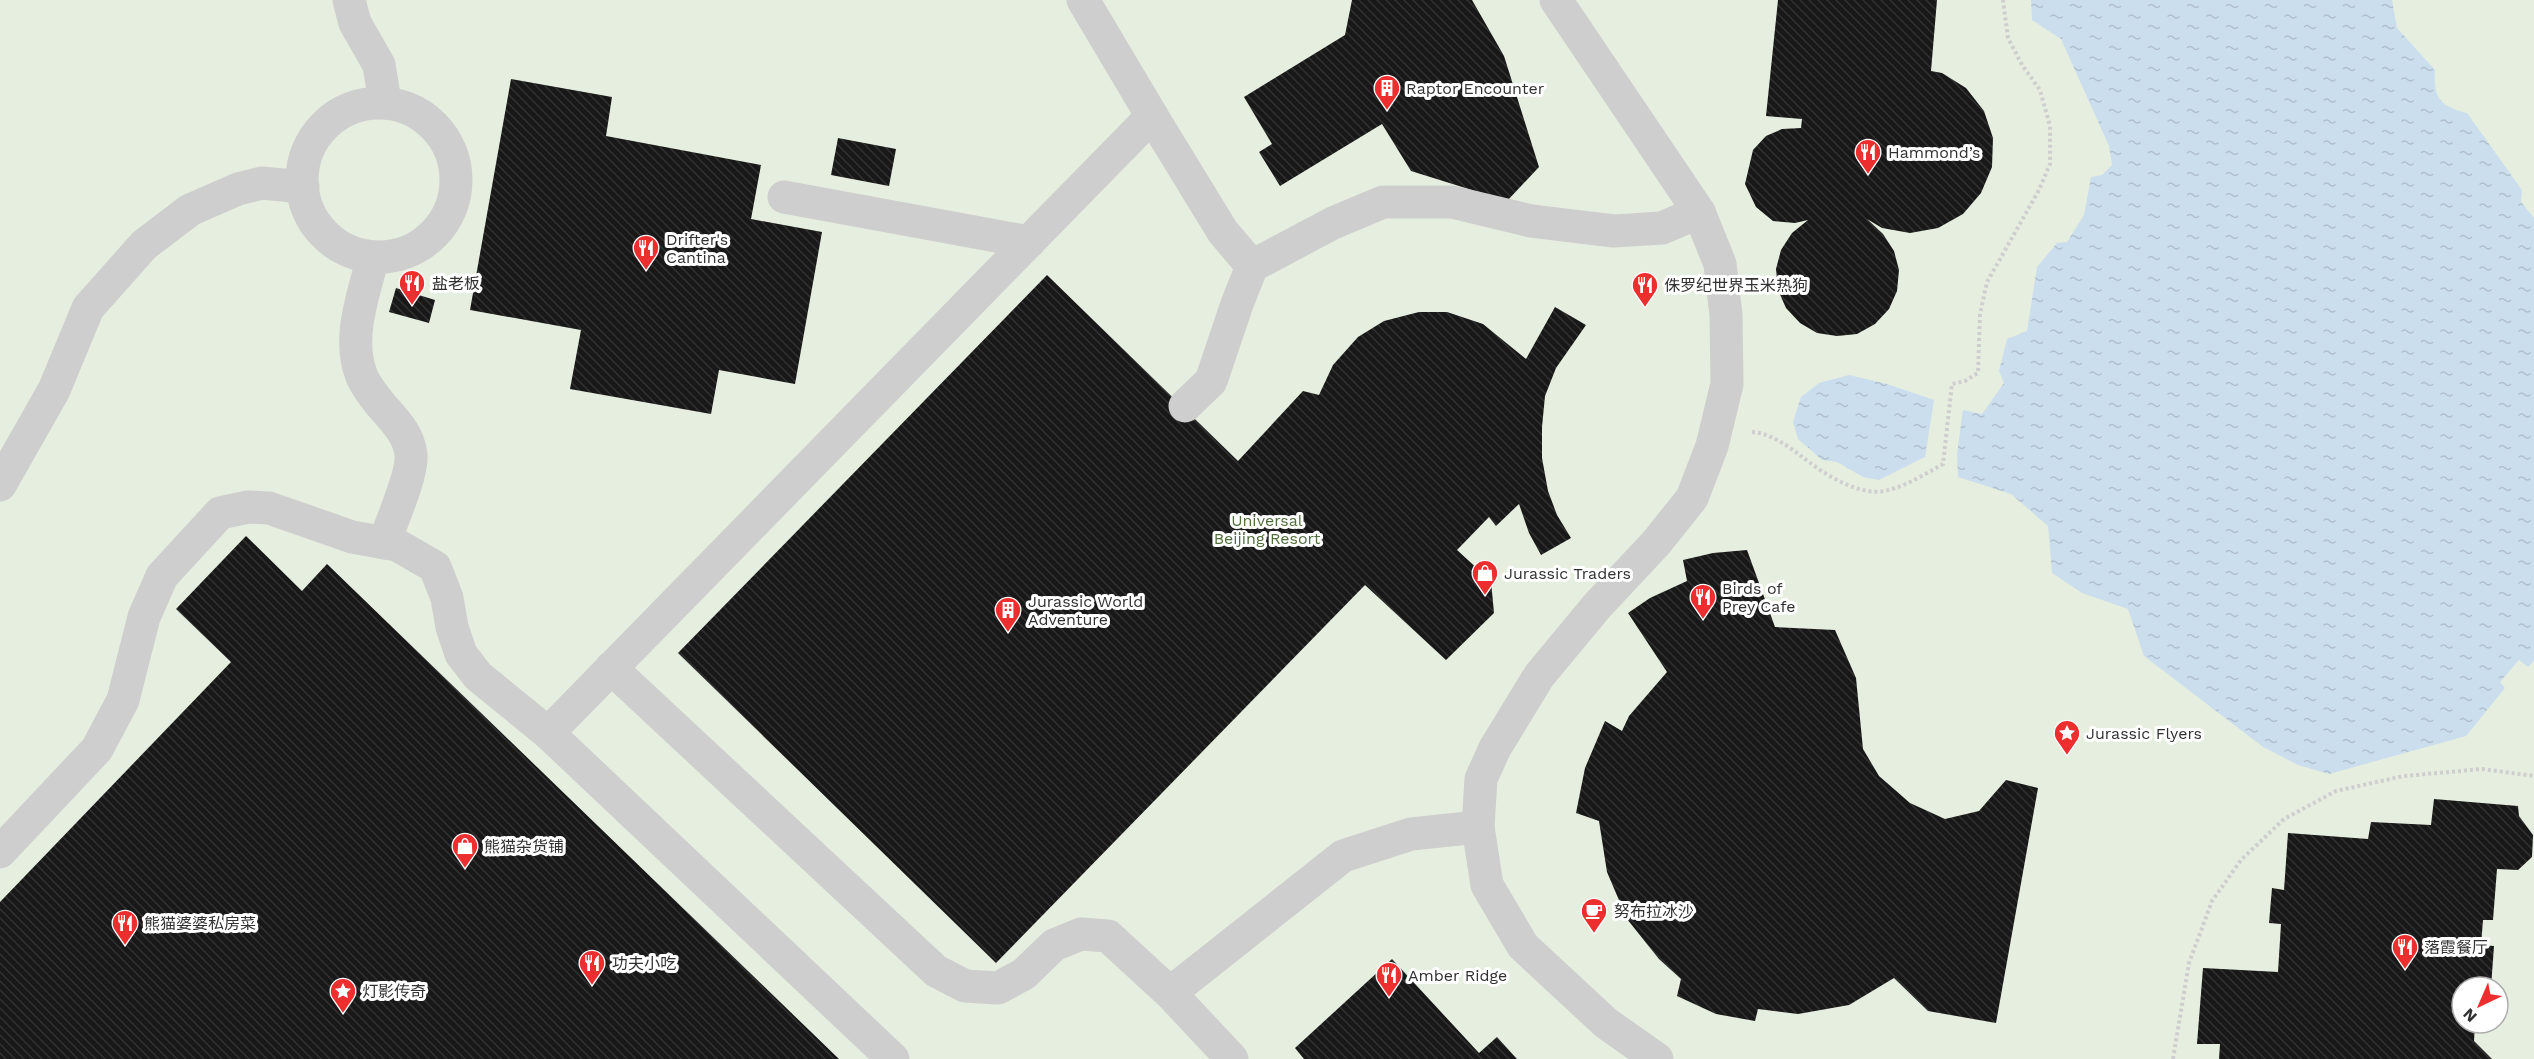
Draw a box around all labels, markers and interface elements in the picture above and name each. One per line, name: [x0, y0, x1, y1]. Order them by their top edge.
building icon: Raptor Encounter: [1372, 73, 1402, 111]
place label: Raptor Encounter: [1406, 79, 1545, 98]
restaurant icon: Hammond’s: [1853, 137, 1883, 175]
place label: Hammond’s: [1888, 143, 1981, 162]
place label: Drifter's Cantina: [666, 230, 728, 267]
restaurant icon: Drifter's Cantina: [631, 233, 661, 271]
restaurant icon: 盐老板: [397, 268, 427, 306]
restaurant icon: 侏罗纪世界玉米热狗: [1630, 270, 1660, 308]
place label: 盐老板: [432, 274, 480, 293]
place label: 侏罗纪世界玉米热狗: [1664, 276, 1808, 295]
park label: Universal Beijing Resort: [1214, 511, 1321, 548]
shop icon: Jurassic Traders: [1470, 558, 1500, 596]
place label: Jurassic Traders: [1504, 564, 1631, 583]
place label: Birds of Prey Cafe: [1722, 579, 1795, 616]
restaurant icon: Birds of Prey Cafe: [1688, 582, 1718, 620]
place label: Jurassic World Adventure: [1028, 592, 1143, 629]
building icon: Jurassic World Adventure: [993, 595, 1023, 633]
place icon: Jurassic Flyers: [2052, 718, 2082, 756]
place label: Jurassic Flyers: [2086, 724, 2202, 743]
shop icon: 熊猫杂货铺: [450, 831, 480, 869]
place label: 熊猫杂货铺: [484, 837, 564, 856]
cafe icon: 努布拉冰沙: [1579, 896, 1609, 934]
place label: 努布拉冰沙: [1614, 902, 1694, 921]
restaurant icon: 熊猫婆婆私房菜: [110, 908, 140, 946]
place label: 熊猫婆婆私房菜: [144, 914, 256, 933]
restaurant icon: 落霞餐厅: [2390, 932, 2420, 970]
place label: 落霞餐厅: [2424, 938, 2488, 957]
restaurant icon: 功夫小吃: [577, 948, 607, 986]
place label: 功夫小吃: [612, 954, 676, 973]
restaurant icon: Amber Ridge: [1374, 960, 1404, 998]
place label: Amber Ridge: [1408, 966, 1507, 985]
north arrow: [2450, 975, 2510, 1035]
place icon: 灯影传奇: [328, 976, 358, 1014]
place label: 灯影传奇: [362, 982, 426, 1001]
text: N: [2459, 1004, 2481, 1026]

